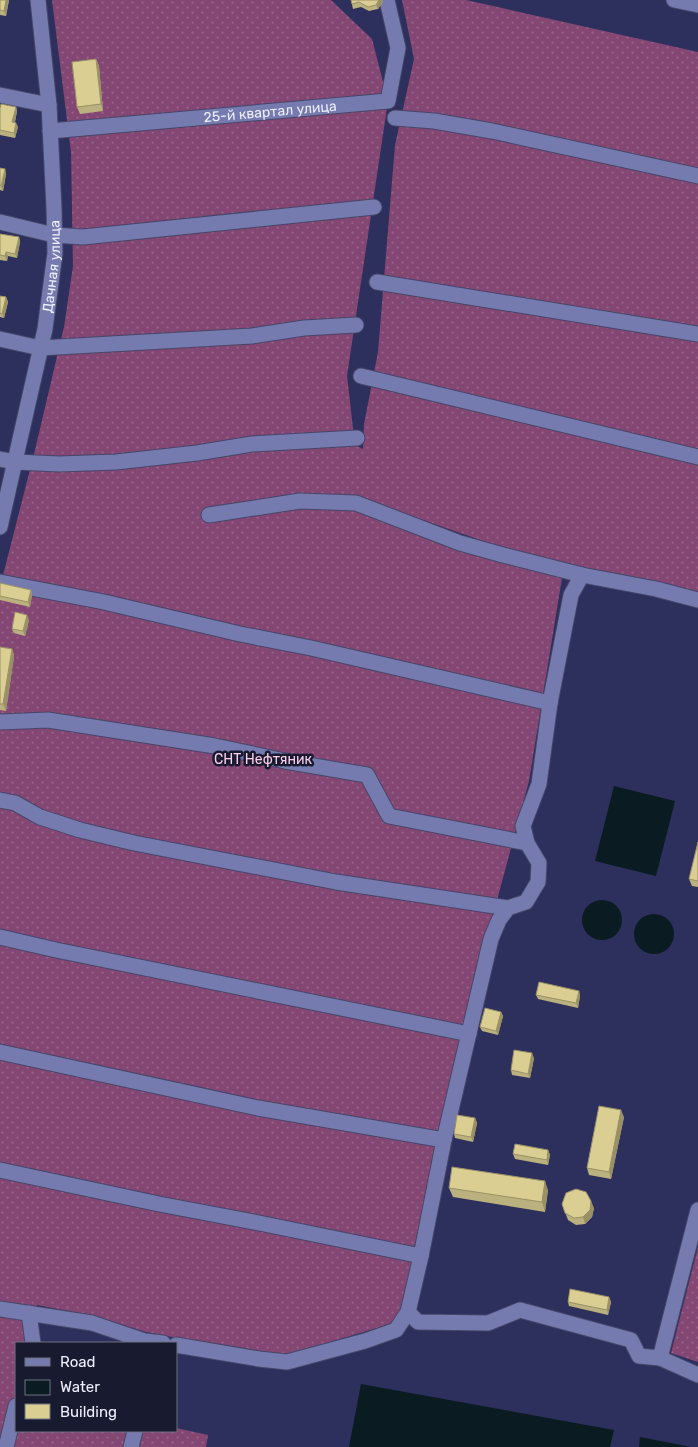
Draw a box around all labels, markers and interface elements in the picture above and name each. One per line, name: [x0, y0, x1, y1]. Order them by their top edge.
street label: 25-й квартал улица: [203, 98, 337, 126]
street label: Дачная улица: [39, 220, 64, 314]
park label: СНТ Нефтяник: [214, 751, 313, 768]
legend: [15, 1342, 178, 1432]
text: Road: [60, 1353, 96, 1371]
text: Water: [60, 1378, 100, 1396]
text: Building: [60, 1403, 117, 1421]

